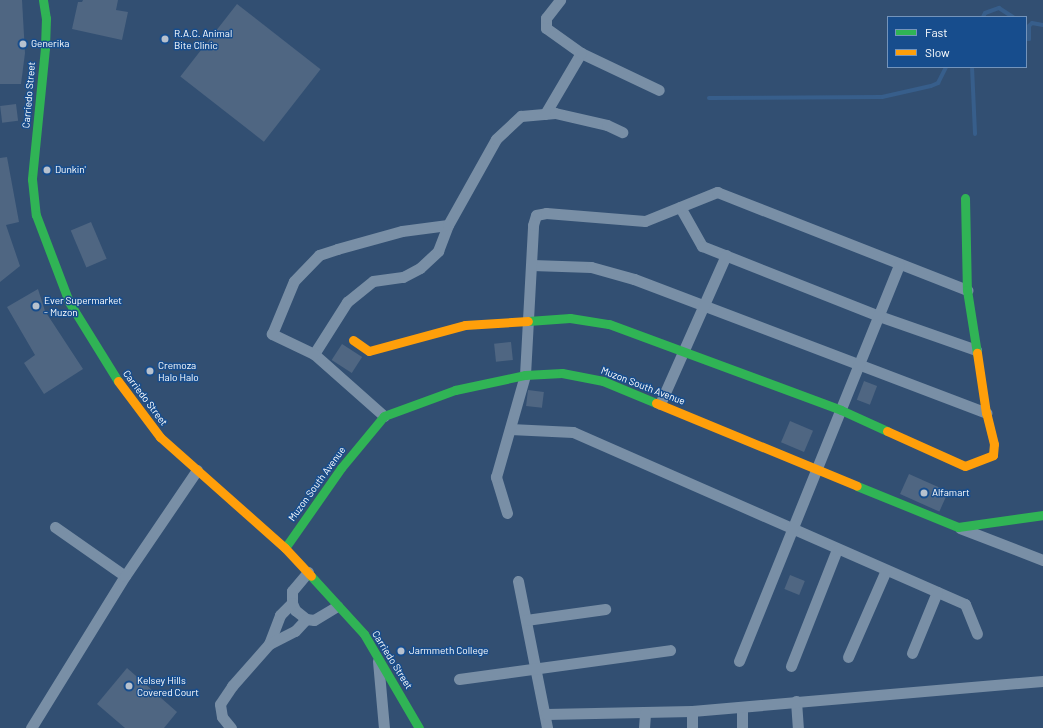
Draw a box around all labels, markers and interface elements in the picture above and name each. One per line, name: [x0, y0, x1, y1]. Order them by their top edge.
legend: [887, 16, 1027, 68]
text: Fast: [925, 25, 948, 39]
place label: R.A.C. Animal Bite Clinic: [174, 27, 232, 50]
marker: R.A.C. Animal Bite Clinic: [159, 33, 171, 45]
place label: Generika: [31, 38, 69, 50]
marker: Generika: [18, 39, 28, 49]
text: Slow: [925, 45, 950, 59]
street label: Carriedo Street: [20, 61, 38, 129]
place label: Dunkin': [55, 164, 86, 176]
marker: Dunkin': [42, 165, 52, 175]
place label: Ever Supermarket - Muzon: [44, 294, 122, 318]
marker: Ever Supermarket - Muzon: [31, 301, 41, 311]
place label: Cremoza Halo Halo: [158, 359, 199, 382]
street label: Muzon South Avenue: [599, 364, 687, 408]
marker: Cremoza Halo Halo: [145, 366, 155, 376]
street label: Carriedo Street: [120, 368, 170, 428]
street label: Muzon South Avenue: [286, 444, 348, 524]
place label: Alfamart: [932, 487, 970, 499]
marker: Alfamart: [919, 488, 929, 498]
street label: Carriedo Street: [369, 629, 415, 691]
place label: Jarmmeth College: [409, 645, 488, 657]
marker: Jarmmeth College: [396, 646, 406, 656]
place label: Kelsey Hills Covered Court: [137, 674, 199, 698]
marker: Kelsey Hills Covered Court: [124, 681, 134, 691]

